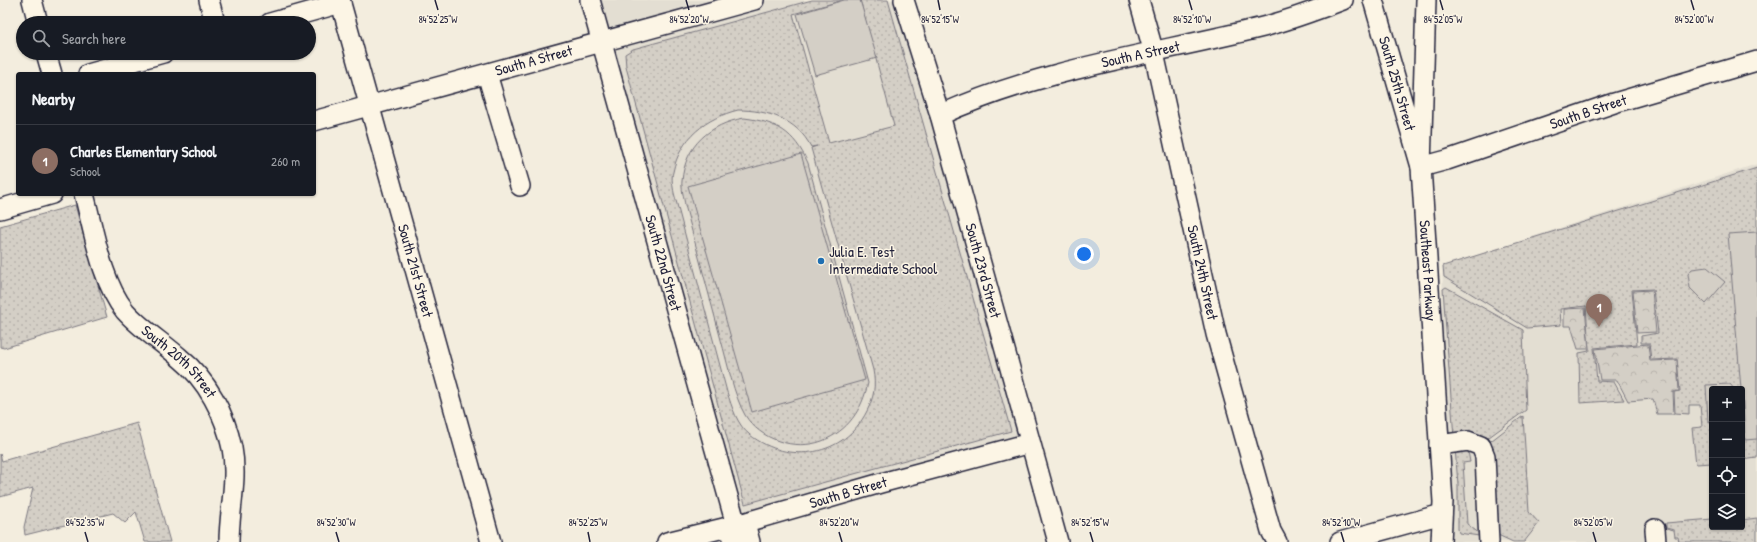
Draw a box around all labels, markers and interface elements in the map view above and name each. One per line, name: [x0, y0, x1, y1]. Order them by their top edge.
text: 84°52'25"W: [418, 13, 458, 26]
text: 84°52'20"W: [669, 13, 709, 26]
text: 84°52'15"W: [921, 13, 960, 26]
text: 84°52'10"W: [1173, 13, 1212, 26]
text: 84°52'05"W: [1424, 13, 1463, 26]
text: 84°52'00"W: [1674, 13, 1714, 26]
search box: [16, 16, 316, 60]
icon: search: [30, 27, 52, 49]
text: Search here: [62, 28, 126, 49]
street label: South 25th Street: [1374, 34, 1421, 134]
street label: South A Street: [1099, 35, 1182, 73]
street label: South A Street: [493, 39, 576, 81]
text: Nearby: [32, 87, 75, 110]
street label: South B Street: [1547, 89, 1630, 134]
text: Charles Elementary School: [70, 141, 217, 162]
text: 1: [43, 152, 47, 170]
text: 260 m: [271, 152, 300, 170]
text: School: [70, 162, 100, 180]
street label: South 22nd Street: [640, 212, 687, 314]
street label: Southeast Parkway: [1415, 220, 1442, 322]
street label: South 23rd Street: [960, 221, 1007, 321]
street label: South 21st Street: [393, 222, 439, 320]
street label: South 24th Street: [1182, 223, 1224, 323]
place label: Julia E. Test Intermediate School: [829, 241, 937, 279]
your location: [1074, 244, 1094, 264]
marker: Julia E. Test Intermediate School: [816, 256, 826, 266]
pin: 1: [1586, 294, 1612, 327]
street label: South 20th Street: [137, 320, 222, 402]
map controls: [1709, 386, 1745, 530]
button: +: [1709, 386, 1745, 422]
button: −: [1709, 422, 1745, 458]
button: locate: [1709, 458, 1745, 494]
street label: South B Street: [807, 471, 890, 513]
button: layers: [1709, 494, 1745, 530]
text: 84°52'35"W: [66, 516, 105, 529]
text: 84°52'30"W: [316, 516, 356, 529]
text: 84°52'25"W: [568, 516, 608, 529]
text: 84°52'20"W: [819, 516, 859, 529]
text: 84°52'15"W: [1071, 516, 1110, 529]
text: 84°52'10"W: [1322, 516, 1361, 529]
text: 84°52'05"W: [1574, 516, 1613, 529]

